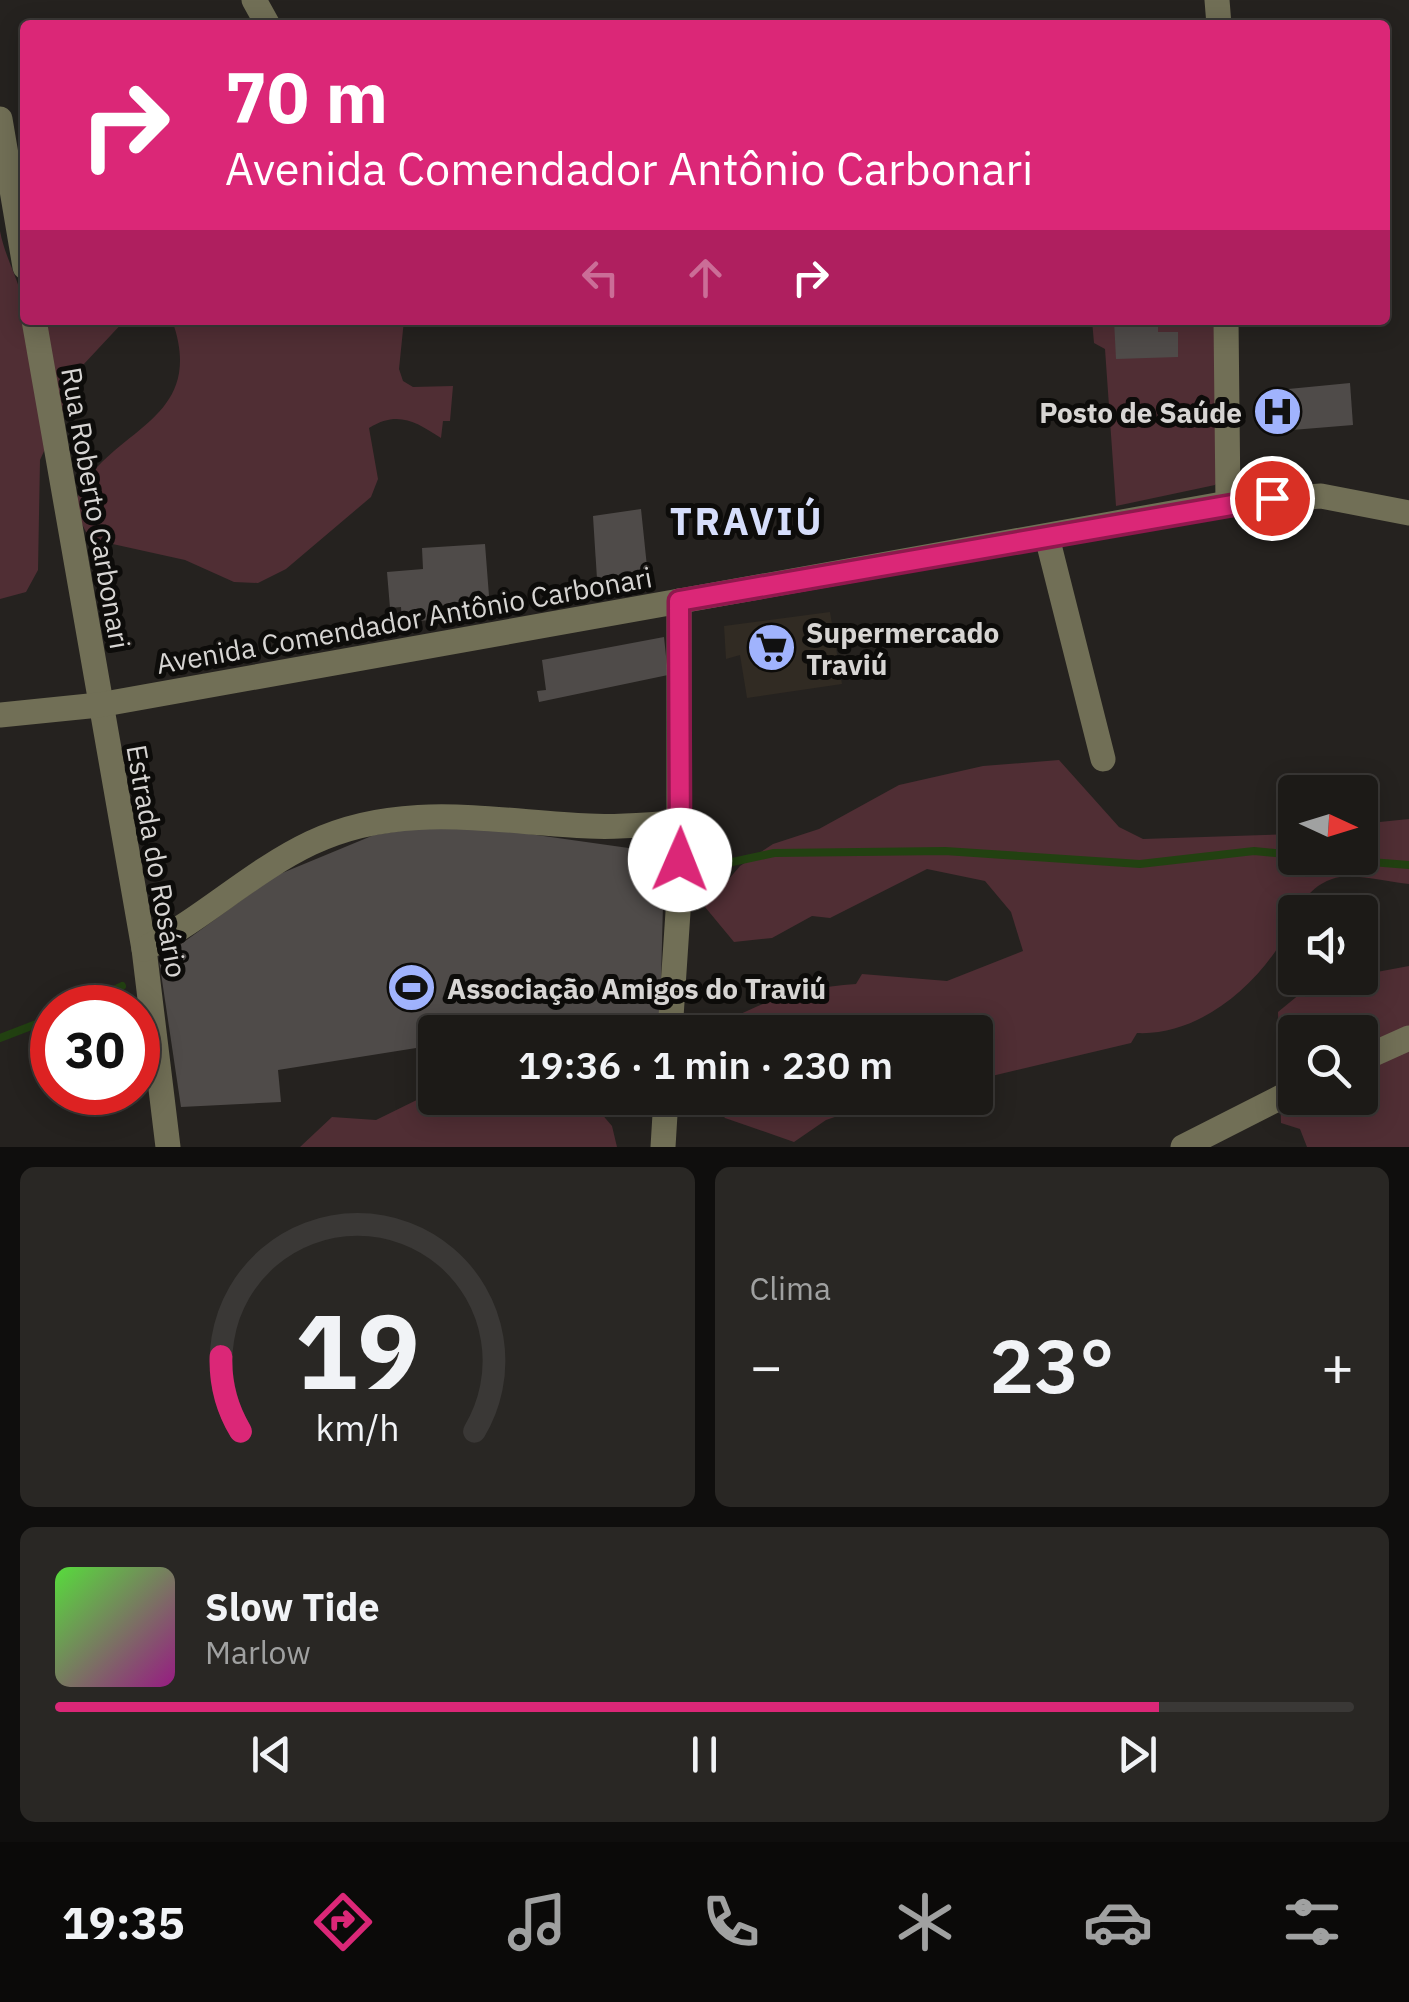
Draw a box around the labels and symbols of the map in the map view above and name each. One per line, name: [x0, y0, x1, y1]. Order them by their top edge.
street label: Rua Roberto Carbonari: [53, 364, 139, 652]
hospital icon: Posto de Saúde: [1251, 386, 1303, 438]
place label: Posto de Saúde: [1039, 394, 1242, 431]
pin: [1230, 456, 1315, 541]
district label: TRAVIÚ: [670, 496, 824, 545]
street label: Avenida Comendador Antônio Carbonari: [153, 558, 655, 682]
place label: Supermercado Traviú: [806, 614, 999, 683]
supermarket icon: Supermercado Traviú: [745, 622, 797, 674]
street label: Estrada do Rosário: [118, 742, 196, 980]
north arrow: [1278, 775, 1378, 875]
position arrow: [628, 808, 732, 912]
sports icon: Associação Amigos do Traviú: [386, 962, 438, 1014]
place label: Associação Amigos do Traviú: [447, 970, 826, 1007]
speed limit sign: 30: [30, 985, 160, 1115]

